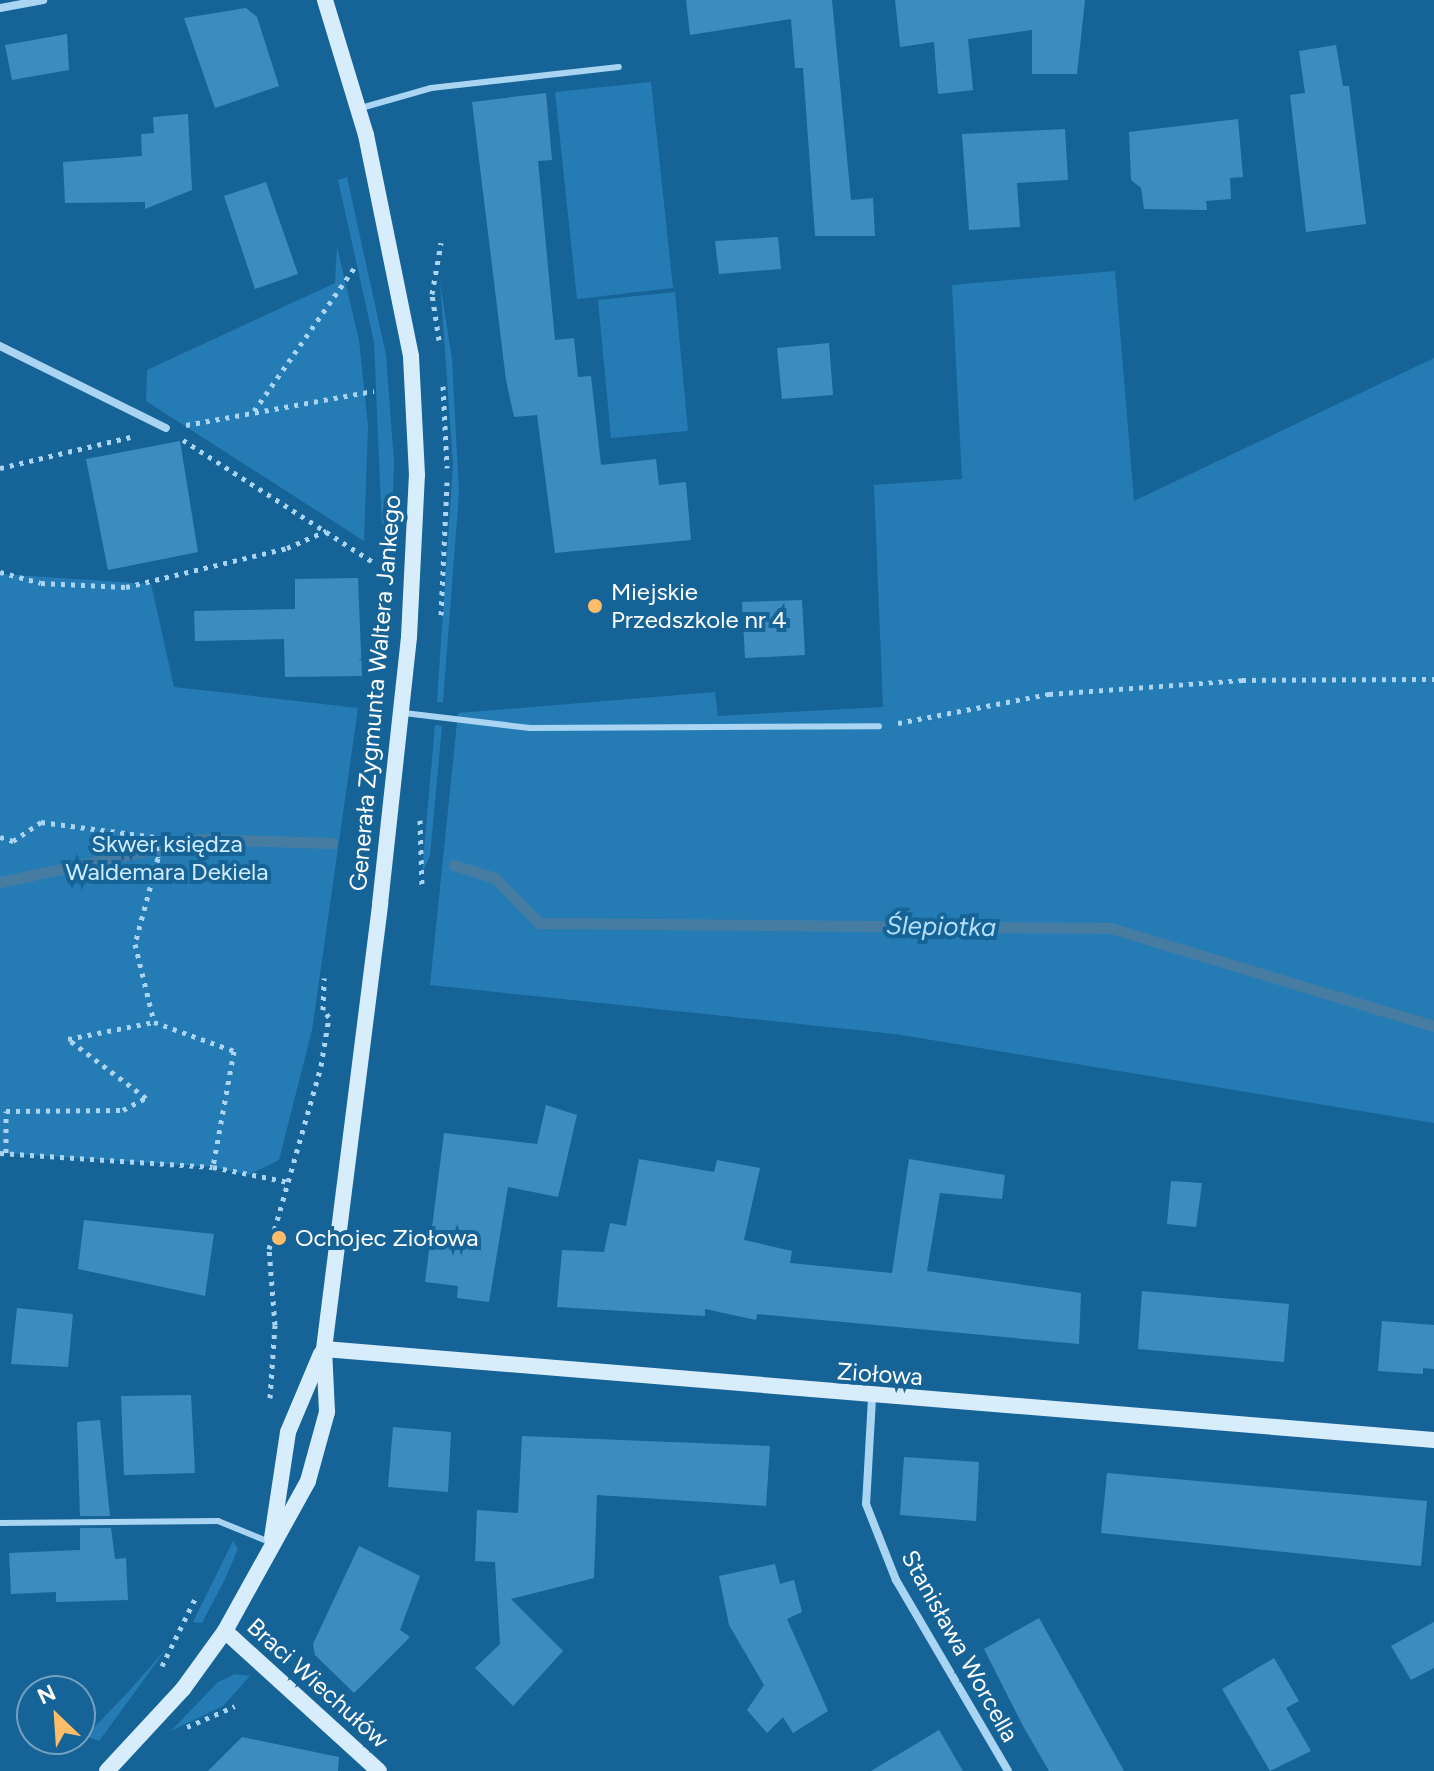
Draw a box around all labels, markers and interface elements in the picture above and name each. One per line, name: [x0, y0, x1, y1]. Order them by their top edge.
street label: Generała Zygmunta Waltera Jankego: [343, 494, 407, 892]
place label: Miejskie Przedszkole nr 4: [611, 578, 787, 634]
marker: Miejskie Przedszkole nr 4: [586, 597, 604, 615]
park label: Skwer księdza Waldemara Dekiela: [65, 830, 269, 886]
water label: Ślepiotka: [886, 910, 996, 944]
place label: Ochojec Ziołowa: [295, 1224, 478, 1252]
marker: Ochojec Ziołowa: [270, 1229, 288, 1247]
street label: Ziołowa: [836, 1357, 924, 1391]
street label: Stanisława Worcella: [895, 1545, 1025, 1747]
street label: Braci Wiechułów: [241, 1612, 395, 1754]
north arrow: [16, 1675, 96, 1755]
text: N: [33, 1679, 60, 1710]

